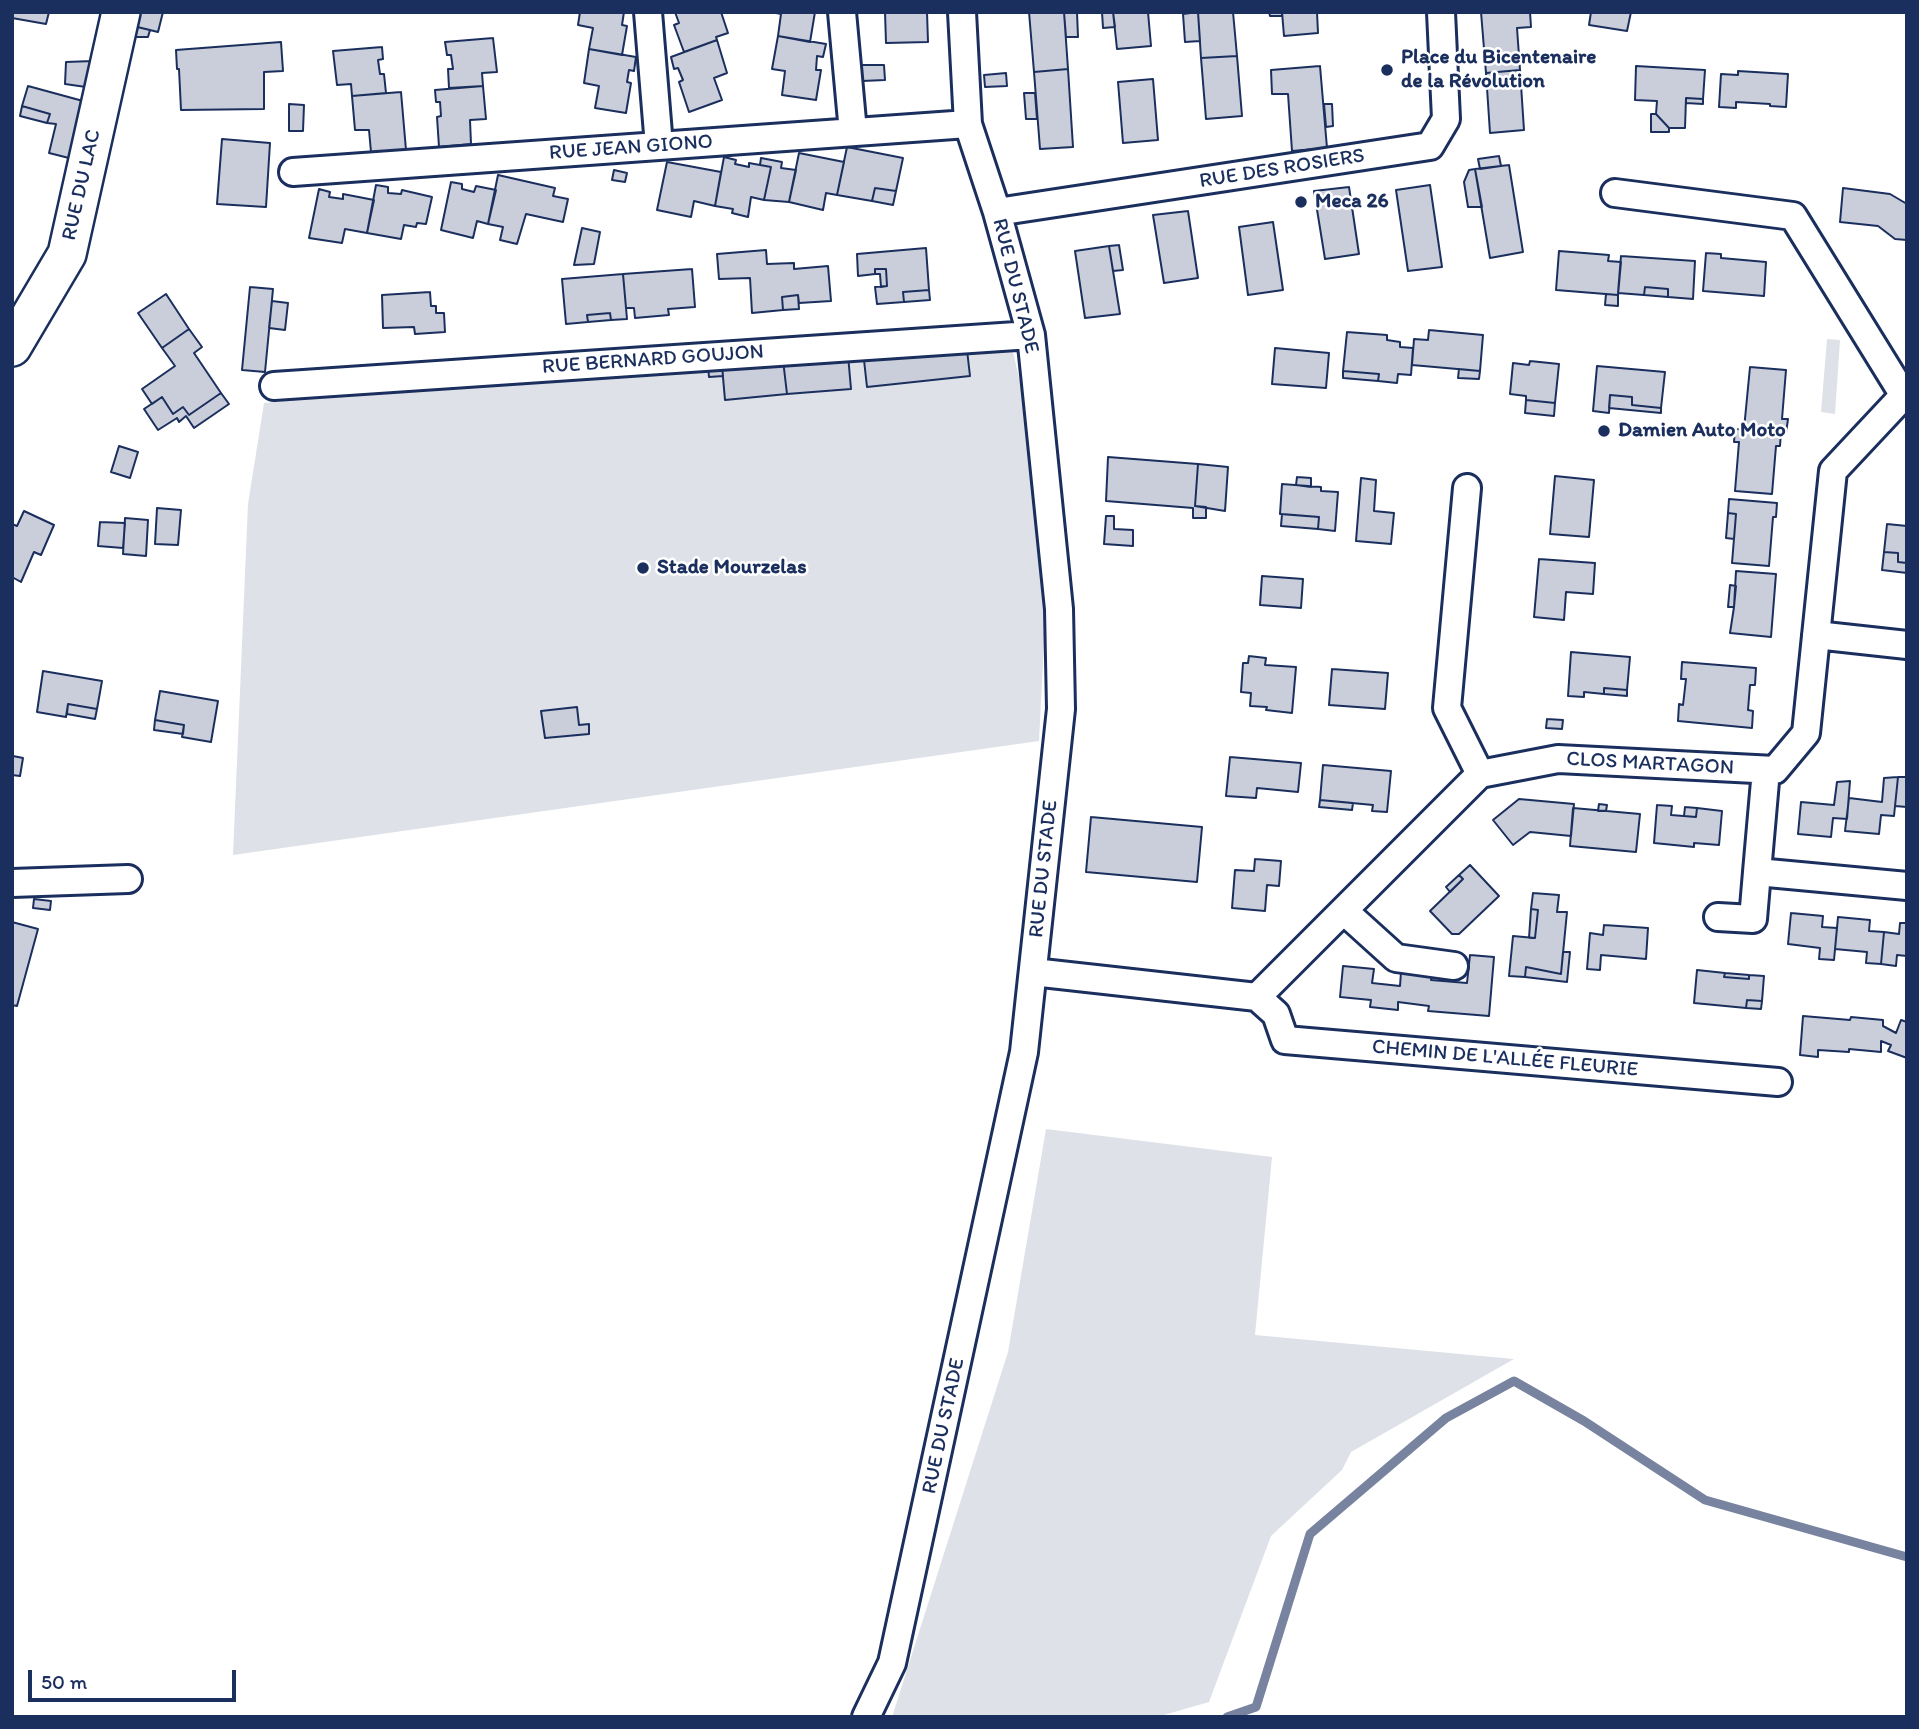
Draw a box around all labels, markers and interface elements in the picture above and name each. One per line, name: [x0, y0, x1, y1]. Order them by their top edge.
place label: Place du Bicentenaire de la Révolution: [1401, 45, 1596, 95]
marker: Place du Bicentenaire de la Révolution: [1379, 62, 1395, 78]
street label: RUE DU LAC: [57, 127, 107, 243]
street label: RUE JEAN GIONO: [548, 130, 714, 166]
street label: RUE DES ROSIERS: [1198, 144, 1366, 194]
place label: Meca 26: [1315, 189, 1389, 215]
marker: Meca 26: [1293, 194, 1309, 210]
street label: RUE DU STADE: [986, 216, 1044, 356]
street label: RUE BERNARD GOUJON: [541, 340, 765, 380]
place label: Damien Auto Moto: [1618, 418, 1786, 444]
marker: Damien Auto Moto: [1596, 423, 1612, 439]
place label: Stade Mourzelas: [657, 555, 807, 581]
marker: Stade Mourzelas: [635, 560, 651, 576]
street label: CLOS MARTAGON: [1566, 747, 1734, 781]
street label: RUE DU STADE: [1024, 799, 1064, 939]
street label: CHEMIN DE L'ALLÉE FLEURIE: [1371, 1035, 1639, 1083]
street label: RUE DU STADE: [917, 1356, 971, 1496]
scale bar: [32, 1656, 240, 1700]
text: 50 m: [41, 1669, 87, 1694]

